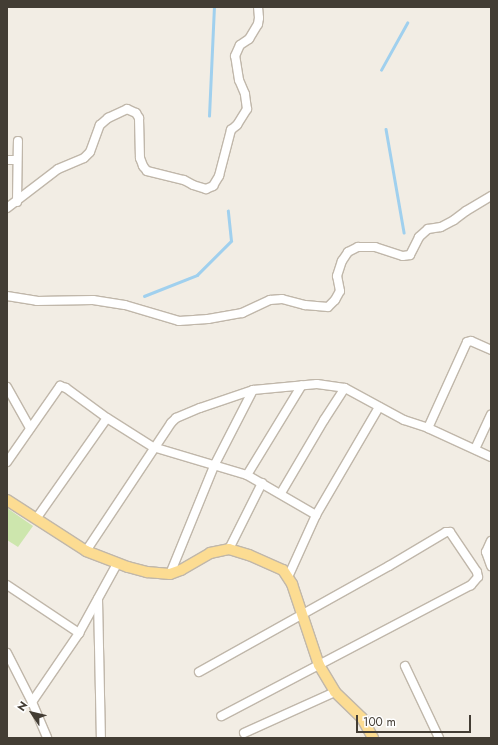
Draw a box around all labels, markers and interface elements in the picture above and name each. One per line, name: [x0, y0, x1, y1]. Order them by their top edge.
north arrow: [12, 693, 52, 733]
text: N: [13, 698, 31, 714]
scale bar: [358, 707, 473, 733]
text: 100 m: [363, 713, 396, 731]

